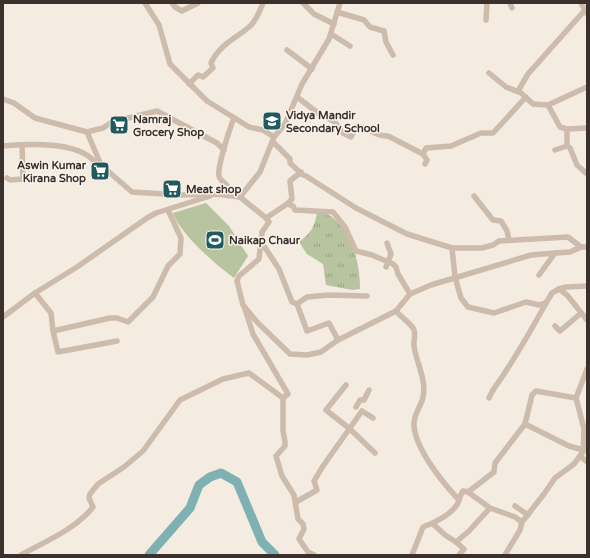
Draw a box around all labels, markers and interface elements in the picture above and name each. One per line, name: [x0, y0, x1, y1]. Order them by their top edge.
place label: Vidya Mandir Secondary School: [286, 109, 380, 136]
school or university icon: Vidya Mandir Secondary School: [261, 110, 283, 132]
place label: Namraj Grocery Shop: [133, 113, 204, 140]
supermarket icon: Namraj Grocery Shop: [108, 114, 130, 136]
place label: Aswin Kumar Kirana Shop: [17, 159, 87, 186]
supermarket icon: Aswin Kumar Kirana Shop: [89, 160, 111, 182]
supermarket icon: Meat shop: [161, 178, 183, 200]
place label: Meat shop: [186, 183, 241, 197]
sports icon: Naikap Chaur: [204, 229, 226, 251]
place label: Naikap Chaur: [229, 234, 301, 248]

